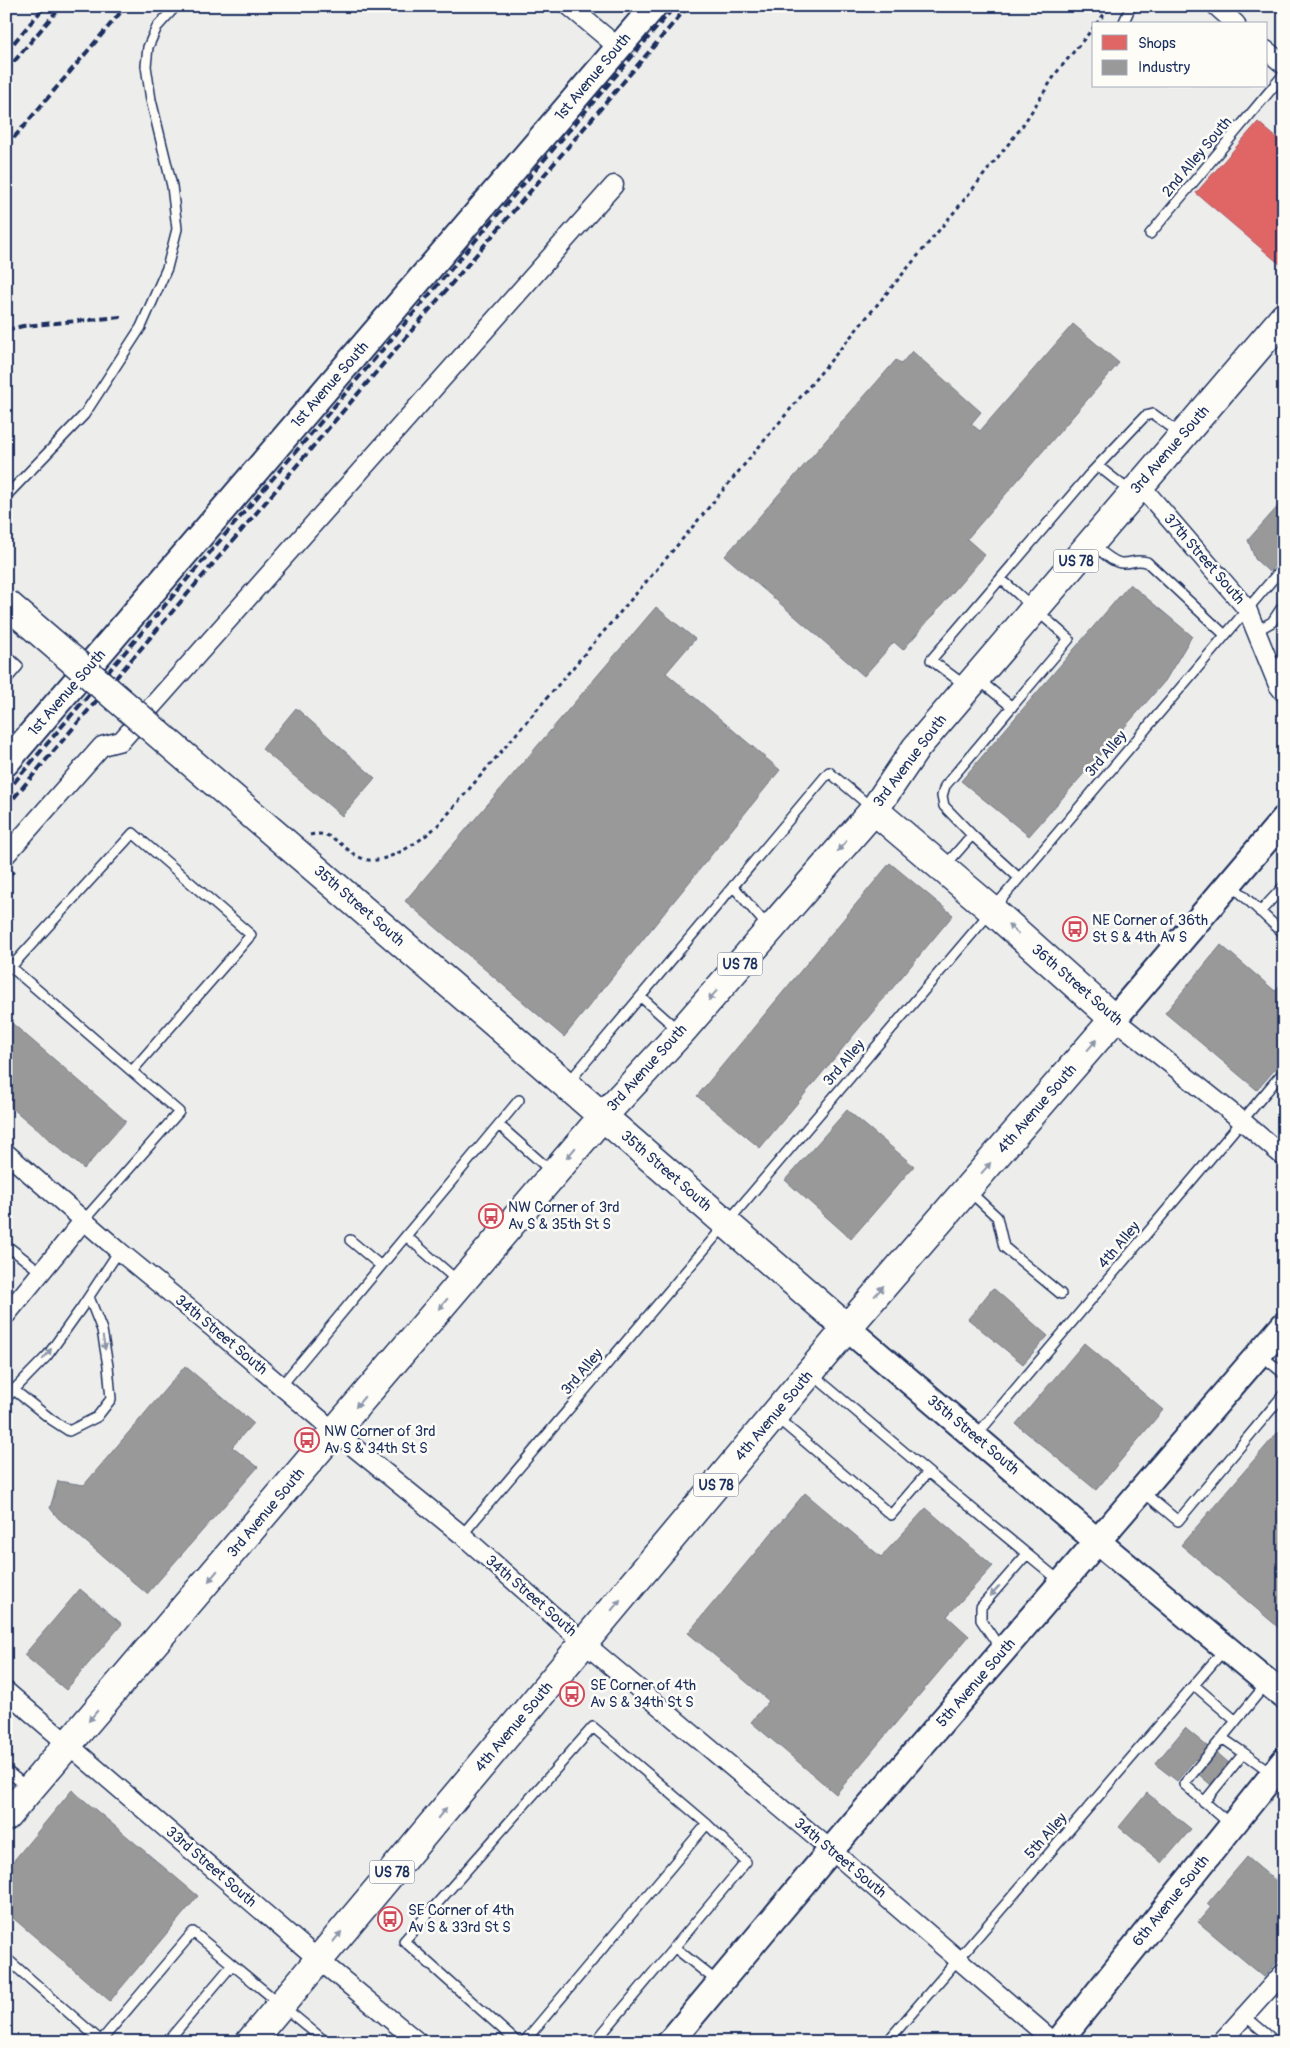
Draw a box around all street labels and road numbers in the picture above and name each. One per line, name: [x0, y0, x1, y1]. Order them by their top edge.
street label: 1st Avenue South: [551, 29, 635, 125]
street label: 2nd Alley South: [1158, 113, 1236, 201]
street label: 1st Avenue South: [287, 338, 373, 432]
street label: 3rd Avenue South: [1126, 402, 1214, 498]
street label: 37th Street South: [1159, 510, 1249, 608]
road number: US 78: [1054, 550, 1098, 572]
street label: 1st Avenue South: [24, 646, 110, 740]
street label: 3rd Avenue South: [869, 711, 951, 811]
street label: 3rd Alley: [1081, 726, 1131, 781]
street label: 35th Street South: [310, 861, 408, 951]
street label: 36th Street South: [1027, 940, 1127, 1030]
road number: US 78: [718, 952, 762, 976]
street label: 3rd Avenue South: [603, 1020, 691, 1116]
street label: 3rd Alley: [819, 1035, 869, 1090]
street label: 4th Avenue South: [993, 1061, 1081, 1157]
street label: 35th Street South: [617, 1126, 715, 1216]
street label: 4th Alley: [1094, 1217, 1145, 1272]
street label: 34th Street South: [171, 1291, 271, 1379]
street label: 3rd Alley: [557, 1344, 607, 1399]
street label: 4th Avenue South: [731, 1367, 817, 1465]
street label: 35th Street South: [923, 1391, 1023, 1479]
street label: 3rd Avenue South: [223, 1464, 309, 1562]
road number: US 78: [694, 1474, 738, 1496]
street label: 34th Street South: [481, 1551, 581, 1641]
street label: 5th Avenue South: [932, 1635, 1020, 1731]
street label: 4th Avenue South: [471, 1678, 557, 1776]
street label: 5th Alley: [1021, 1809, 1072, 1863]
street label: 34th Street South: [790, 1814, 890, 1902]
street label: 33rd Street South: [162, 1823, 260, 1911]
street label: 6th Avenue South: [1128, 1852, 1214, 1950]
road number: US 78: [370, 1860, 414, 1884]

